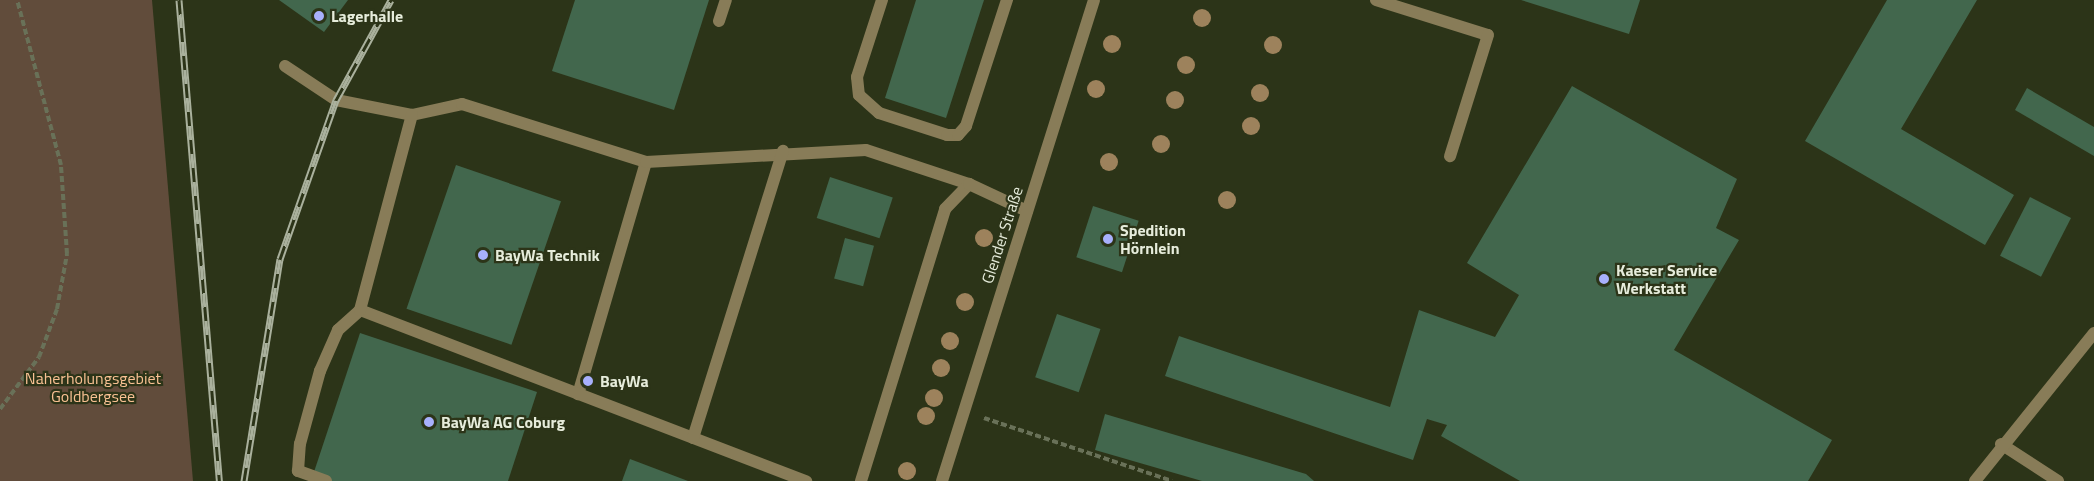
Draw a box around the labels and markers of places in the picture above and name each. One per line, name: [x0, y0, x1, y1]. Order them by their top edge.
place label: Lagerhalle: [331, 6, 403, 26]
marker: Lagerhalle: [312, 9, 326, 23]
place label: Spedition Hörnlein: [1120, 220, 1186, 258]
marker: Spedition Hörnlein: [1101, 232, 1115, 246]
place label: BayWa Technik: [495, 245, 600, 265]
marker: BayWa Technik: [476, 248, 490, 262]
place label: Kaeser Service Werkstatt: [1616, 260, 1717, 298]
marker: Kaeser Service Werkstatt: [1597, 272, 1611, 286]
place label: BayWa: [600, 371, 649, 391]
marker: BayWa: [581, 374, 595, 388]
place label: BayWa AG Coburg: [441, 412, 565, 432]
marker: BayWa AG Coburg: [422, 415, 436, 429]

